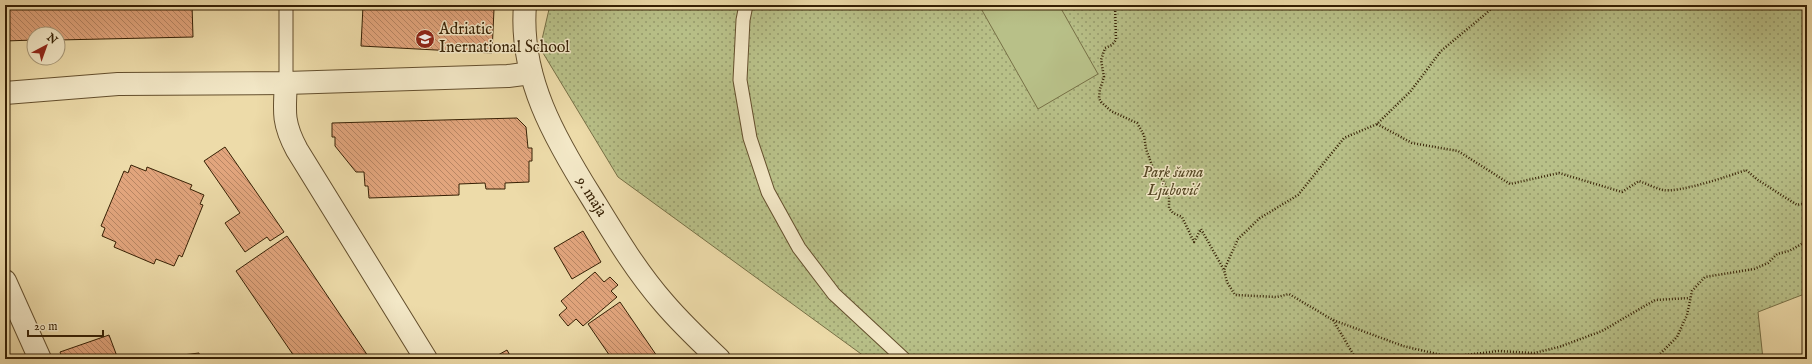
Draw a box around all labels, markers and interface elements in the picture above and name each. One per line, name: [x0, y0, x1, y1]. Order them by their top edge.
place label: Adriatic Inernational School: [438, 20, 570, 58]
north arrow: [26, 26, 66, 66]
school or university icon: Adriatic Inernational School: [414, 28, 436, 50]
text: N: [43, 30, 60, 48]
park label: Park šuma Ljubović: [1143, 163, 1203, 201]
street label: 9. maja: [570, 172, 611, 221]
scale bar: [28, 312, 103, 338]
text: 20 m: [34, 319, 57, 334]

